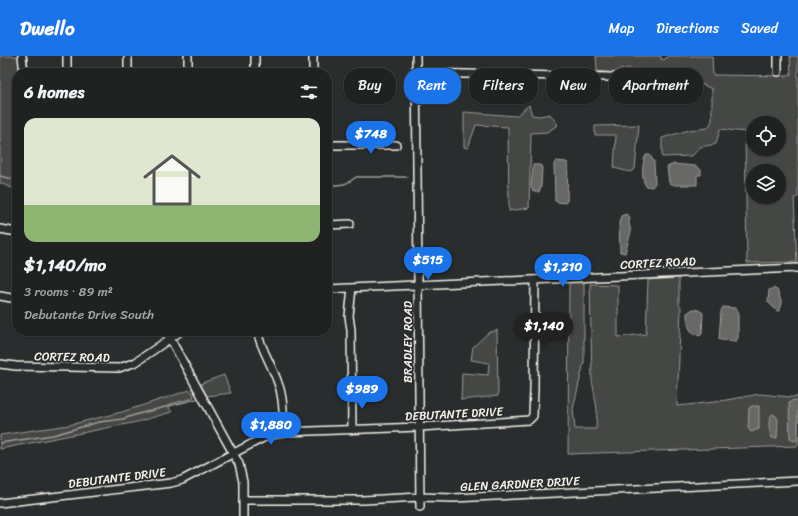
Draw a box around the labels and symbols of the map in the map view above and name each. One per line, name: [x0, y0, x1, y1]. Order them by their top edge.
pin: $748: [347, 121, 395, 155]
pin: $515: [404, 247, 452, 281]
street label: CORTEZ ROAD: [620, 250, 696, 276]
pin: $1,210: [530, 254, 596, 288]
street label: BRADLEY ROAD: [397, 300, 419, 383]
pin: $1,140: [511, 313, 577, 347]
street label: CORTEZ ROAD: [34, 345, 110, 369]
pin: $989: [338, 376, 386, 410]
street label: DEBUTANTE DRIVE: [404, 400, 505, 428]
pin: $1,880: [238, 412, 304, 446]
street label: DEBUTANTE DRIVE: [67, 461, 168, 495]
street label: GLEN GARDNER DRIVE: [460, 470, 582, 498]

